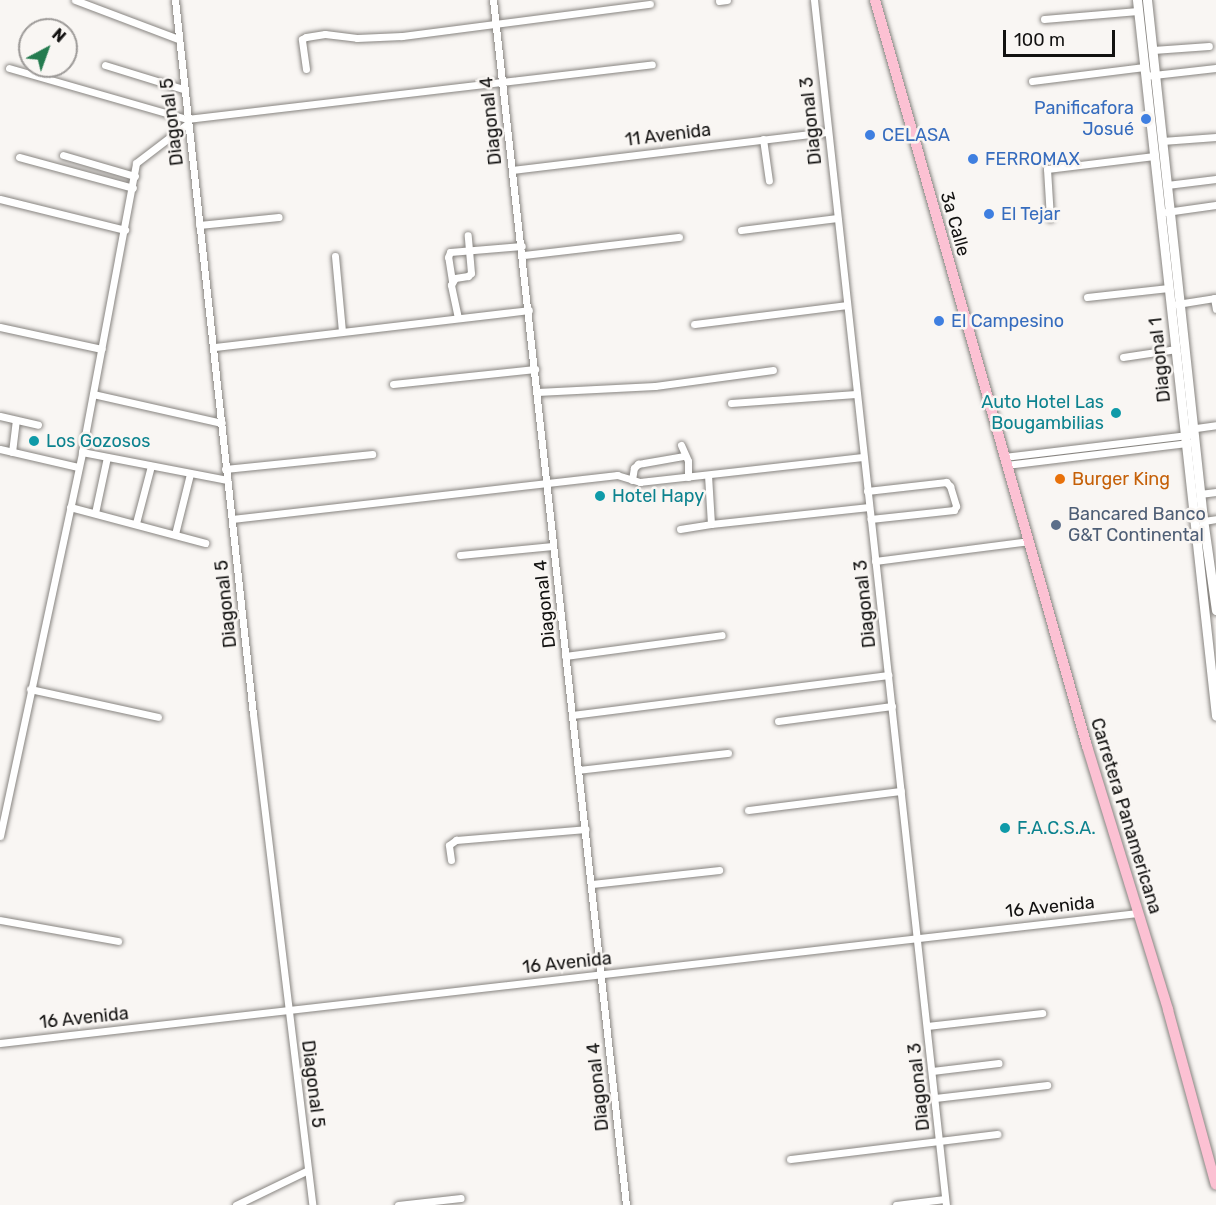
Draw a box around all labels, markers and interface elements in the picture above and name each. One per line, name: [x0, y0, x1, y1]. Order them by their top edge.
north arrow: [18, 18, 78, 78]
scale bar: [1006, 18, 1118, 56]
text: N: [48, 25, 69, 46]
text: 100 m: [1014, 29, 1065, 51]
street label: Diagonal 4: [476, 76, 506, 166]
street label: Diagonal 3: [796, 76, 826, 166]
street label: Diagonal 5: [156, 77, 188, 167]
place label: Panificafora Josué: [1034, 98, 1134, 140]
marker: Panificafora Josué: [1139, 112, 1153, 126]
street label: 11 Avenida: [624, 119, 712, 151]
place label: CELASA: [882, 124, 950, 146]
marker: CELASA: [863, 128, 877, 142]
place label: FERROMAX: [985, 148, 1080, 170]
marker: FERROMAX: [966, 152, 980, 166]
street label: 3a Calle: [936, 189, 974, 259]
place label: El Tejar: [1001, 203, 1061, 225]
marker: El Tejar: [982, 207, 996, 221]
place label: El Campesino: [951, 310, 1064, 332]
marker: El Campesino: [932, 314, 946, 328]
street label: Diagonal 1: [1145, 317, 1175, 403]
place label: Auto Hotel Las Bougambilias: [981, 392, 1104, 434]
marker: Auto Hotel Las Bougambilias: [1109, 406, 1123, 420]
place label: Los Gozosos: [46, 430, 150, 452]
marker: Los Gozosos: [27, 434, 41, 448]
place label: Burger King: [1072, 468, 1170, 490]
marker: Burger King: [1053, 472, 1067, 486]
place label: Hotel Hapy: [612, 485, 704, 507]
marker: Hotel Hapy: [593, 489, 607, 503]
place label: Bancared Banco G&T Continental: [1068, 504, 1206, 546]
marker: Bancared Banco G&T Continental: [1049, 518, 1063, 532]
street label: Diagonal 5: [211, 559, 241, 649]
street label: Diagonal 4: [530, 559, 560, 649]
street label: Diagonal 3: [850, 559, 880, 649]
street label: Carretera Panamericana: [1086, 715, 1166, 917]
place label: F.A.C.S.A.: [1017, 817, 1096, 839]
marker: F.A.C.S.A.: [998, 821, 1012, 835]
street label: 16 Avenida: [1004, 892, 1096, 922]
street label: 16 Avenida: [521, 948, 613, 978]
street label: 16 Avenida: [38, 1003, 130, 1033]
street label: Diagonal 5: [297, 1039, 329, 1129]
street label: Diagonal 4: [583, 1042, 613, 1132]
street label: Diagonal 3: [904, 1042, 934, 1132]

